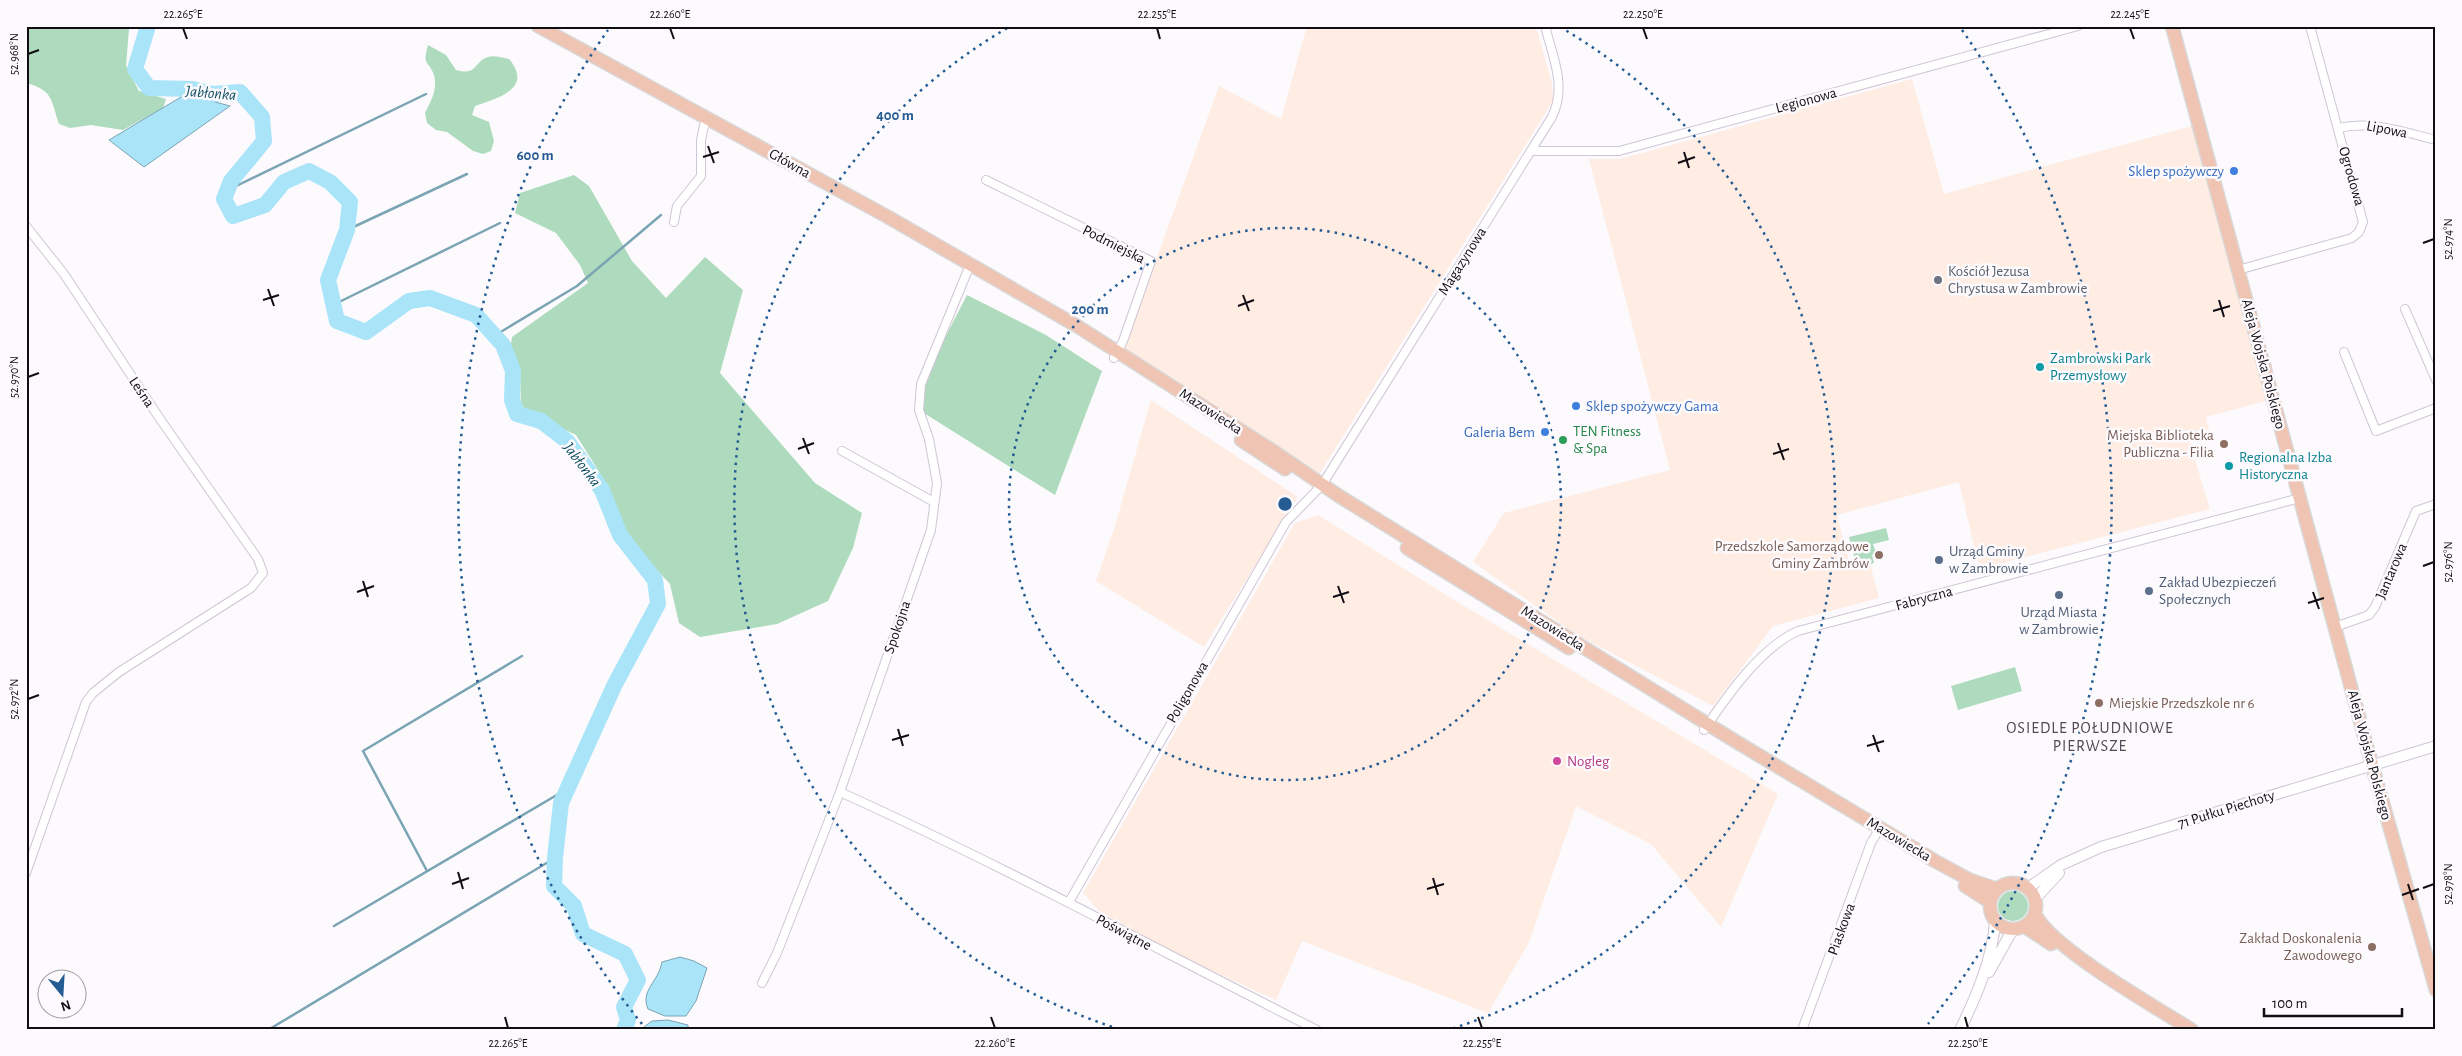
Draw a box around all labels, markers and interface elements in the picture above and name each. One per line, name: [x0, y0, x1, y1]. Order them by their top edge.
text: 22.265°E: [163, 8, 203, 20]
text: 22.260°E: [650, 8, 690, 20]
text: 22.255°E: [1138, 8, 1176, 20]
text: 22.250°E: [1623, 8, 1663, 20]
text: 22.245°E: [2110, 8, 2150, 20]
text: 52.968°N: [8, 33, 20, 75]
water label: Jabłonka: [184, 83, 237, 103]
street label: Legionowa: [1774, 85, 1838, 116]
text: 400 m: [876, 108, 914, 123]
street label: Lipowa: [2365, 118, 2409, 141]
street label: Ogrodowa: [2336, 145, 2367, 207]
street label: Główna: [767, 146, 813, 181]
text: 600 m: [516, 148, 554, 163]
place label: Sklep spożywczy: [2128, 164, 2225, 179]
marker: Sklep spożywczy: [2228, 165, 2240, 177]
text: 52.974°N: [2442, 218, 2454, 260]
street label: Podmiejska: [1080, 222, 1147, 267]
street label: Magazynowa: [1436, 225, 1489, 298]
place label: Kościół Jezusa Chrystusa w Zambrowie: [1948, 264, 2087, 296]
marker: Kościół Jezusa Chrystusa w Zambrowie: [1932, 274, 1944, 286]
street label: Aleja Wojska Polskiego: [2239, 298, 2288, 431]
text: 200 m: [1071, 302, 1109, 317]
place label: Zambrowski Park Przemysłowy: [2050, 351, 2151, 383]
text: 52.970°N: [8, 356, 20, 398]
marker: Zambrowski Park Przemysłowy: [2034, 361, 2046, 373]
street label: Leśna: [126, 374, 157, 410]
street label: Mazowiecka: [1177, 386, 1245, 437]
place label: Sklep spożywczy Gama: [1586, 399, 1719, 414]
marker: Sklep spożywczy Gama: [1570, 400, 1582, 412]
place label: TEN Fitness & Spa: [1573, 424, 1641, 456]
place label: Galeria Bem: [1464, 425, 1535, 440]
marker: Galeria Bem: [1539, 426, 1551, 438]
place label: Miejska Biblioteka Publiczna - Filia: [2107, 428, 2214, 460]
marker: TEN Fitness & Spa: [1557, 434, 1569, 446]
marker: Miejska Biblioteka Publiczna - Filia: [2218, 438, 2230, 450]
water label: Jabłonka: [560, 439, 604, 490]
place label: Regionalna Izba Historyczna: [2239, 450, 2332, 482]
marker: Regionalna Izba Historyczna: [2223, 460, 2235, 472]
centre of rings: [1276, 495, 1294, 513]
place label: Przedszkole Samorządowe Gminy Zambrów: [1715, 539, 1869, 571]
street label: Jantarowa: [2373, 541, 2410, 601]
text: 52.976°N: [2442, 541, 2454, 583]
place label: Urząd Gminy w Zambrowie: [1949, 544, 2029, 576]
marker: Przedszkole Samorządowe Gminy Zambrów: [1873, 549, 1885, 561]
marker: Urząd Gminy w Zambrowie: [1933, 554, 1945, 566]
place label: Zakład Ubezpieczeń Społecznych: [2159, 575, 2277, 607]
street label: Fabryczna: [1894, 584, 1954, 613]
marker: Zakład Ubezpieczeń Społecznych: [2143, 585, 2155, 597]
marker: Urząd Miasta w Zambrowie: [2053, 589, 2065, 601]
street label: Spokojna: [881, 599, 913, 655]
street label: Mazowiecka: [1518, 603, 1587, 654]
place label: Urząd Miasta w Zambrowie: [2019, 605, 2099, 637]
street label: Poligonowa: [1164, 659, 1211, 725]
text: 52.972°N: [8, 678, 20, 720]
street label: Aleja Wojska Polskiego: [2345, 689, 2394, 822]
place label: Miejskie Przedszkole nr 6: [2109, 696, 2255, 711]
marker: Miejskie Przedszkole nr 6: [2093, 697, 2105, 709]
district label: OSIEDLE POŁUDNIOWE PIERWSZE: [2006, 720, 2174, 754]
place label: Nogleg: [1567, 754, 1610, 769]
marker: Nogleg: [1551, 755, 1563, 767]
street label: 71 Pułku Piechoty: [2176, 787, 2277, 831]
street label: Mazowiecka: [1864, 815, 1933, 864]
text: 52.978°N: [2442, 863, 2454, 905]
street label: Piaskowa: [1825, 901, 1858, 957]
street label: Poświątne: [1094, 912, 1154, 953]
place label: Zakład Doskonalenia Zawodowego: [2239, 931, 2362, 963]
marker: Zakład Doskonalenia Zawodowego: [2366, 941, 2378, 953]
north arrow: [38, 968, 88, 1018]
scale bar: [2264, 986, 2402, 1018]
text: 100 m: [2272, 996, 2307, 1011]
text: N: [59, 997, 73, 1014]
text: 22.265°E: [488, 1037, 528, 1049]
text: 22.260°E: [975, 1037, 1015, 1049]
text: 22.255°E: [1463, 1037, 1501, 1049]
text: 22.250°E: [1948, 1037, 1988, 1049]

